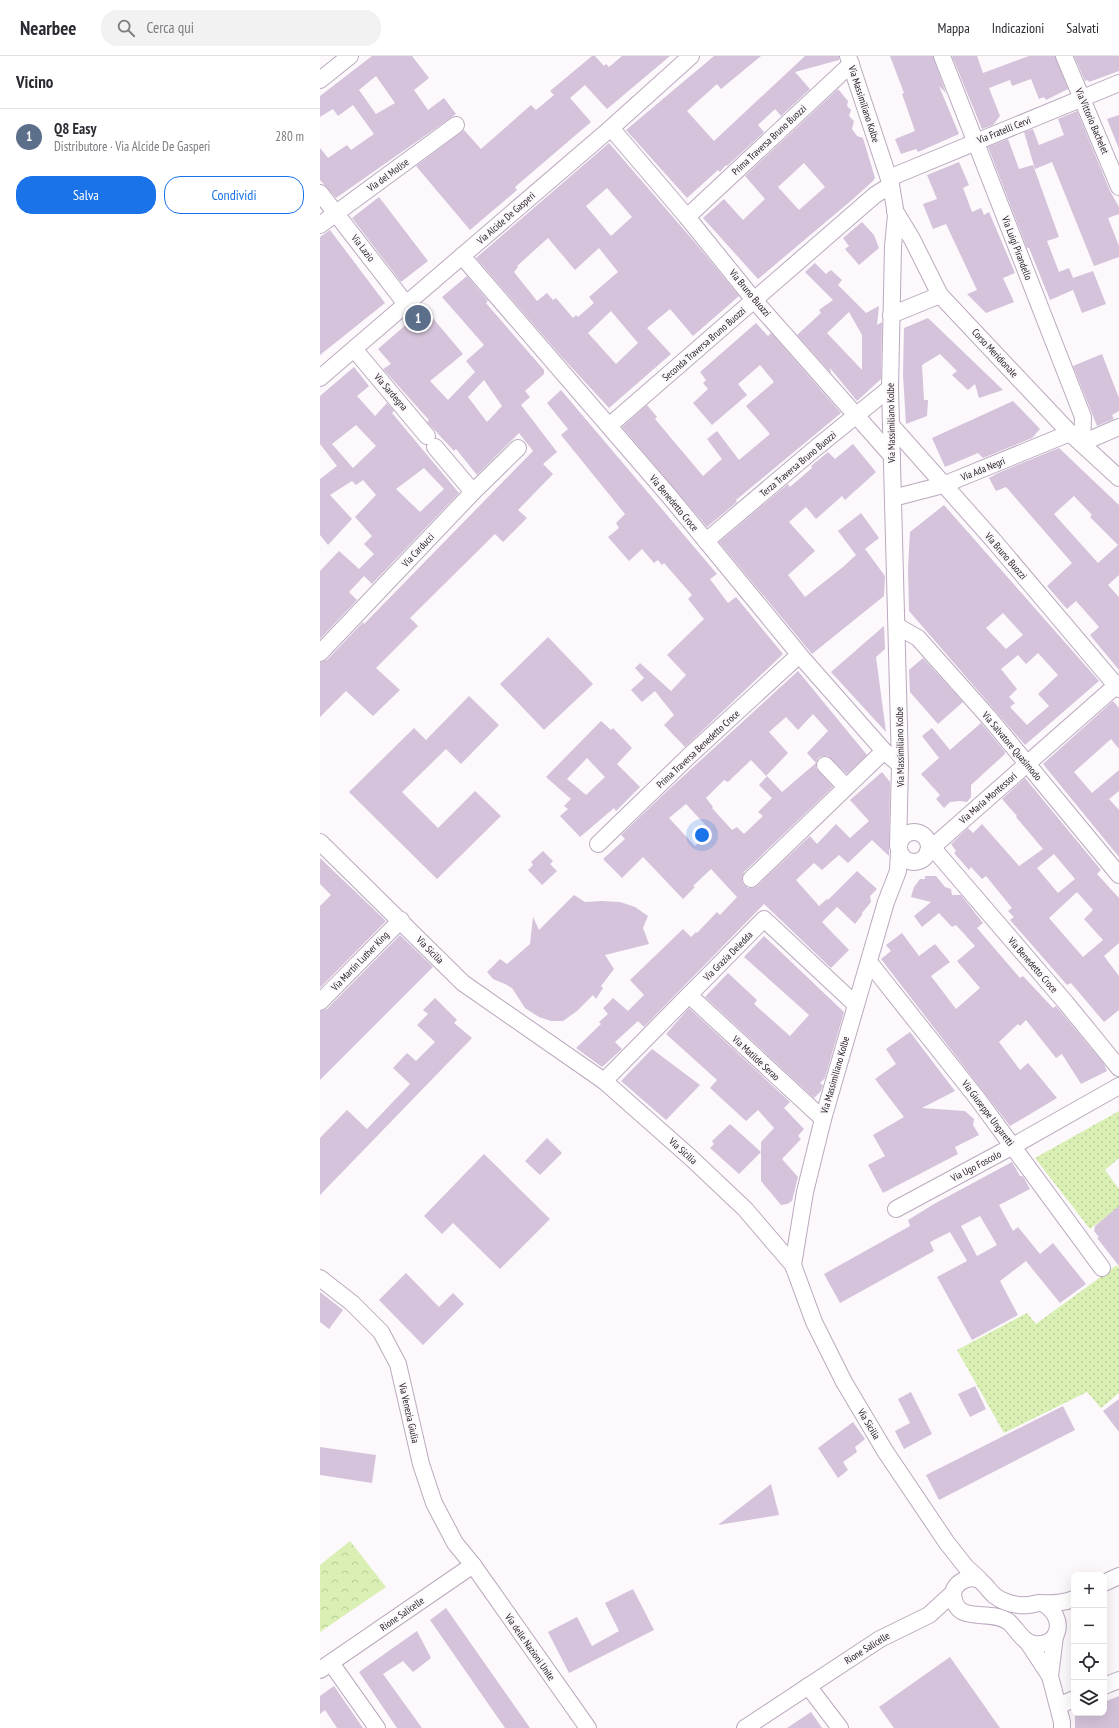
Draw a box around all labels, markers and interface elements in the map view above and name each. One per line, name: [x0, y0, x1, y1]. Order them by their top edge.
search box: [101, 10, 381, 46]
text: Nearbee: [20, 16, 77, 40]
icon: search: [115, 17, 137, 39]
text: Cerca qui: [147, 18, 194, 37]
text: Mappa: [938, 19, 970, 37]
text: Indicazioni: [992, 19, 1044, 37]
text: Salvati: [1066, 19, 1099, 37]
street label: Via Massimiliano Kolbe: [845, 63, 883, 144]
text: Vicino: [16, 71, 53, 93]
street label: Via Vittorio Bachelet: [1072, 85, 1112, 156]
street label: Prima Traversa Bruno Buozzi: [729, 102, 809, 178]
street label: Via Fratelli Cervi: [974, 113, 1033, 147]
text: Q8 Easy: [54, 119, 96, 138]
text: 1: [26, 128, 32, 145]
text: 280 m: [275, 128, 304, 145]
text: Distributore · Via Alcide De Gasperi: [54, 138, 210, 155]
street label: Via del Molise: [364, 155, 411, 195]
button: Salva: [16, 176, 156, 214]
button: Condividi: [164, 176, 304, 214]
street label: Via Alcide De Gasperi: [473, 189, 538, 248]
street label: Via Luigi Pirandello: [999, 213, 1035, 282]
street label: Via Lazio: [348, 231, 378, 264]
street label: Via Bruno Buozzi: [726, 266, 774, 319]
pin: 1: [405, 303, 431, 333]
street label: Seconda Traversa Bruno Buozzi: [660, 304, 748, 384]
street label: Corso Meridionale: [969, 326, 1021, 380]
street label: Via Sardegna: [371, 370, 411, 413]
street label: Via Massimiliano Kolbe: [884, 383, 898, 464]
street label: Terza Traversa Bruno Buozzi: [757, 428, 839, 500]
street label: Via Ada Negri: [958, 454, 1007, 484]
street label: Via Benedetto Croce: [646, 471, 701, 534]
street label: Via Bruno Buozzi: [981, 529, 1030, 582]
street label: Via Carducci: [398, 530, 437, 570]
street label: Prima Traversa Benedetto Croce: [654, 707, 742, 791]
street label: Via Massimiliano Kolbe: [893, 707, 907, 788]
street label: Via Salvatore Quasimodo: [979, 708, 1045, 783]
street label: Via Maria Montessori: [956, 769, 1020, 827]
your location: [692, 825, 712, 845]
street label: Via Martin Luther King: [328, 928, 392, 994]
street label: Via Grazia Deledda: [700, 928, 756, 984]
street label: Via Sicilia: [413, 933, 446, 966]
street label: Via Benedetto Croce: [1005, 934, 1061, 996]
street label: Via Matilde Serao: [729, 1032, 783, 1083]
street label: Via Massimiliano Kolbe: [817, 1035, 852, 1116]
street label: Via Giuseppe Ungaretti: [958, 1077, 1017, 1149]
street label: Via Sicilia: [665, 1134, 700, 1167]
street label: Via Ugo Foscolo: [948, 1147, 1003, 1185]
street label: Via Venezia Giulia: [396, 1381, 422, 1444]
street label: Via Sicilia: [854, 1405, 883, 1442]
map controls: [1071, 1572, 1107, 1716]
button: +: [1071, 1572, 1107, 1608]
street label: Rione Salicelle: [377, 1594, 427, 1634]
button: −: [1071, 1608, 1107, 1644]
street label: Via delle Nazioni Unite: [501, 1610, 558, 1683]
street label: Rione Salicelle: [842, 1629, 892, 1667]
button: locate: [1071, 1644, 1107, 1680]
button: layers: [1071, 1680, 1107, 1716]

